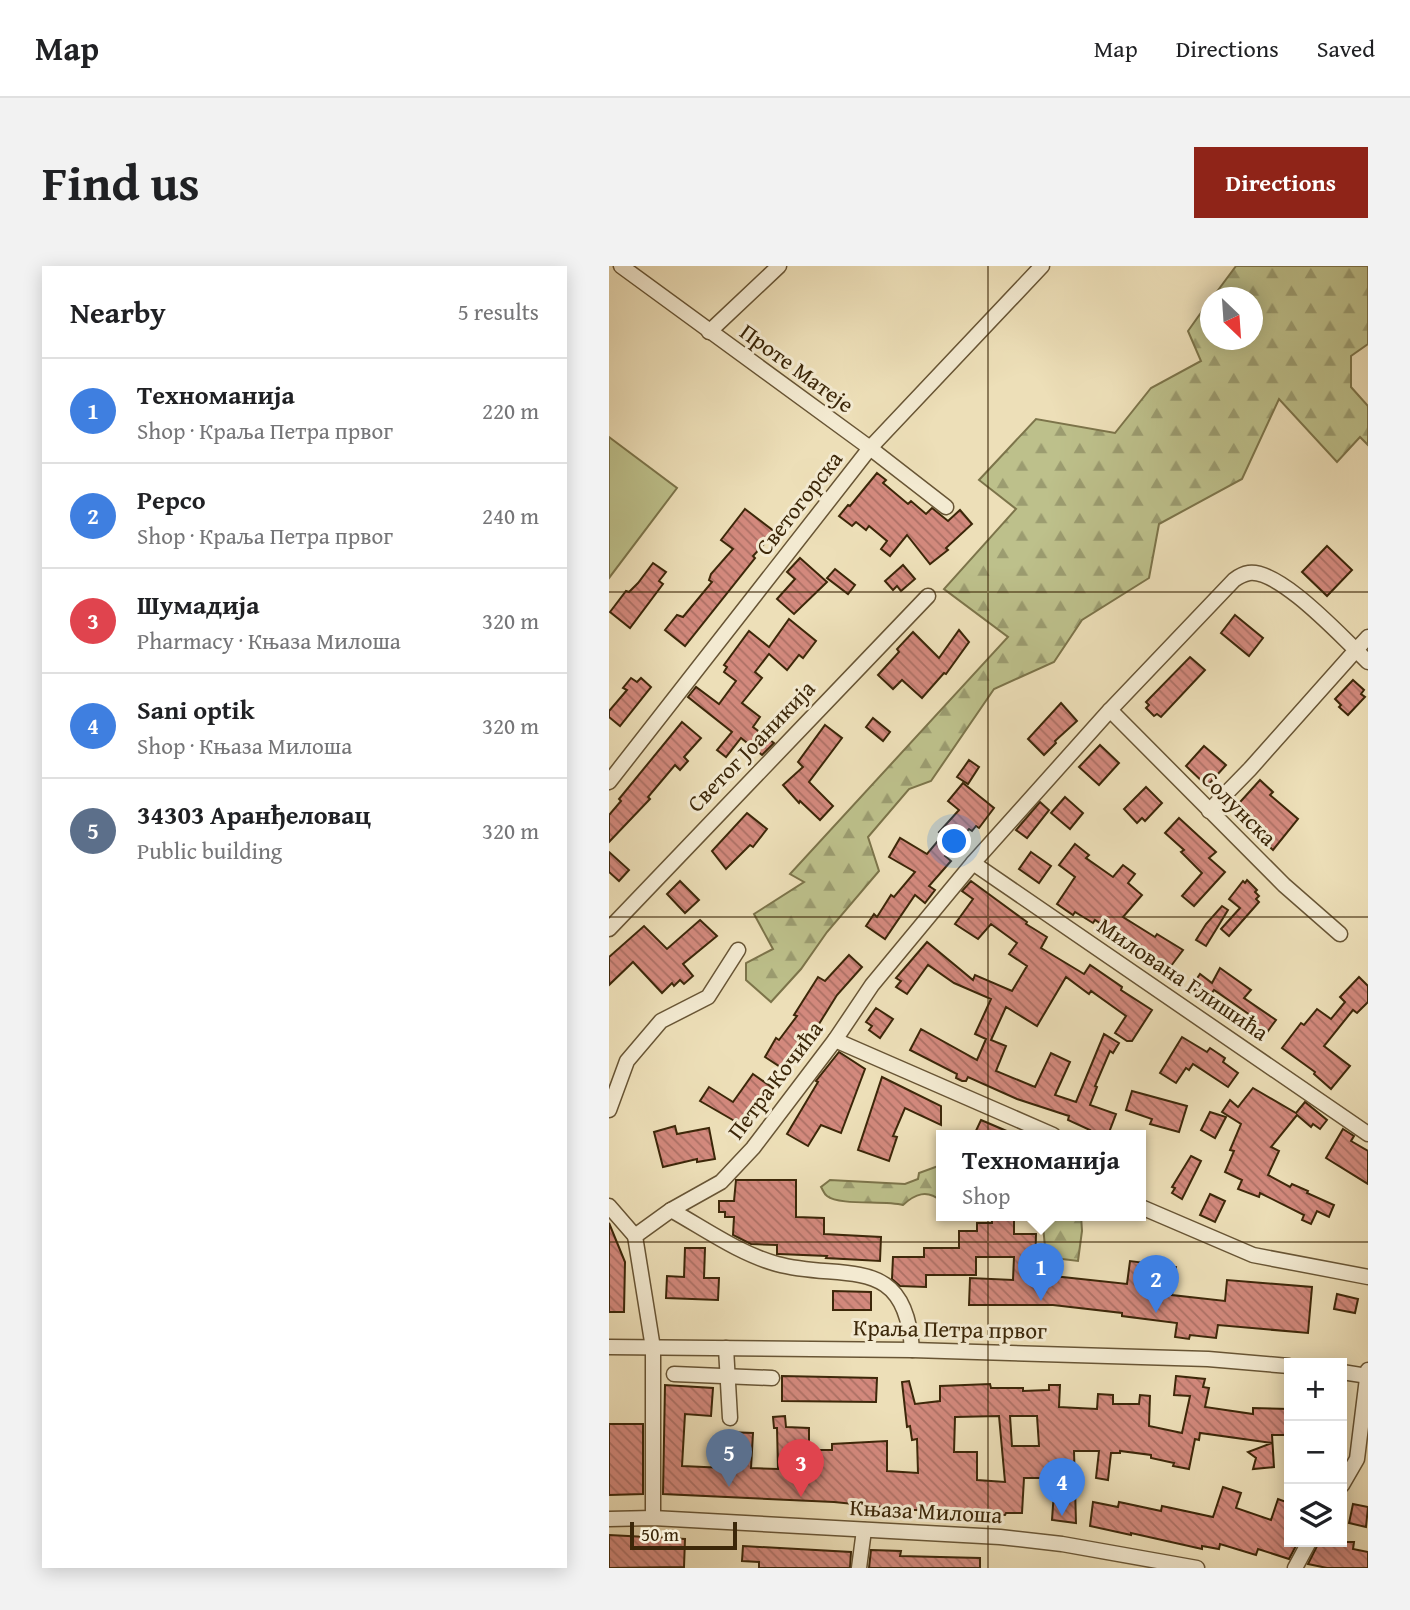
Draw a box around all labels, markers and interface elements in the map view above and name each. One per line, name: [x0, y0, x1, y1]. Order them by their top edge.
text: Map: [35, 24, 99, 72]
text: Map: [1094, 31, 1138, 66]
text: Directions: [1176, 31, 1279, 66]
text: Saved: [1317, 31, 1375, 66]
text: Find us: [42, 146, 200, 218]
button: Directions: [1194, 147, 1368, 218]
north arrow: [1200, 287, 1263, 350]
text: Nearby: [70, 290, 166, 334]
text: 5 results: [458, 295, 539, 328]
street label: Проте Матеје: [733, 315, 861, 420]
text: Техноманија: [137, 375, 295, 414]
text: 1: [87, 394, 99, 427]
text: 220 m: [482, 394, 539, 427]
text: Shop · Краља Петра првог: [137, 414, 393, 447]
street label: Светогорска: [747, 443, 850, 562]
text: Pepco: [137, 480, 206, 519]
text: 2: [87, 499, 99, 532]
text: 240 m: [482, 499, 539, 532]
text: Shop · Краља Петра првог: [137, 519, 393, 552]
text: Шумадија: [137, 585, 260, 624]
text: 3: [87, 604, 99, 637]
text: 320 m: [482, 604, 539, 637]
text: Pharmacy · Књаза Милоша: [137, 624, 401, 657]
street label: Светог Јоаникија: [679, 672, 822, 819]
text: Sani optik: [137, 690, 254, 729]
text: 4: [87, 709, 99, 742]
text: 320 m: [482, 709, 539, 742]
text: Shop · Књаза Милоша: [137, 729, 352, 762]
street label: Солунска: [1194, 762, 1285, 853]
text: 34303 Аранђеловац: [137, 795, 371, 834]
text: 5: [87, 814, 99, 847]
text: 320 m: [482, 814, 539, 847]
your location: [937, 824, 971, 858]
text: Public building: [137, 834, 282, 867]
street label: Милована Глишића: [1091, 909, 1275, 1048]
street label: Петра Кочића: [719, 1013, 830, 1146]
popup: [936, 1130, 1146, 1221]
text: Техноманија: [962, 1140, 1120, 1179]
text: Shop: [962, 1179, 1010, 1212]
pin: 1: [1018, 1243, 1064, 1301]
pin: 2: [1133, 1255, 1179, 1313]
street label: Краља Петра првог: [853, 1310, 1047, 1347]
map controls: [1284, 1358, 1347, 1547]
button: +: [1284, 1358, 1347, 1421]
button: −: [1284, 1421, 1347, 1484]
pin: 5: [706, 1429, 752, 1487]
pin: 3: [778, 1439, 824, 1497]
pin: 4: [1039, 1458, 1085, 1516]
button: layers: [1284, 1484, 1347, 1547]
street label: Књаза Милоша: [849, 1490, 1003, 1531]
scale bar: [630, 1519, 737, 1551]
text: 50 m: [641, 1520, 679, 1548]

